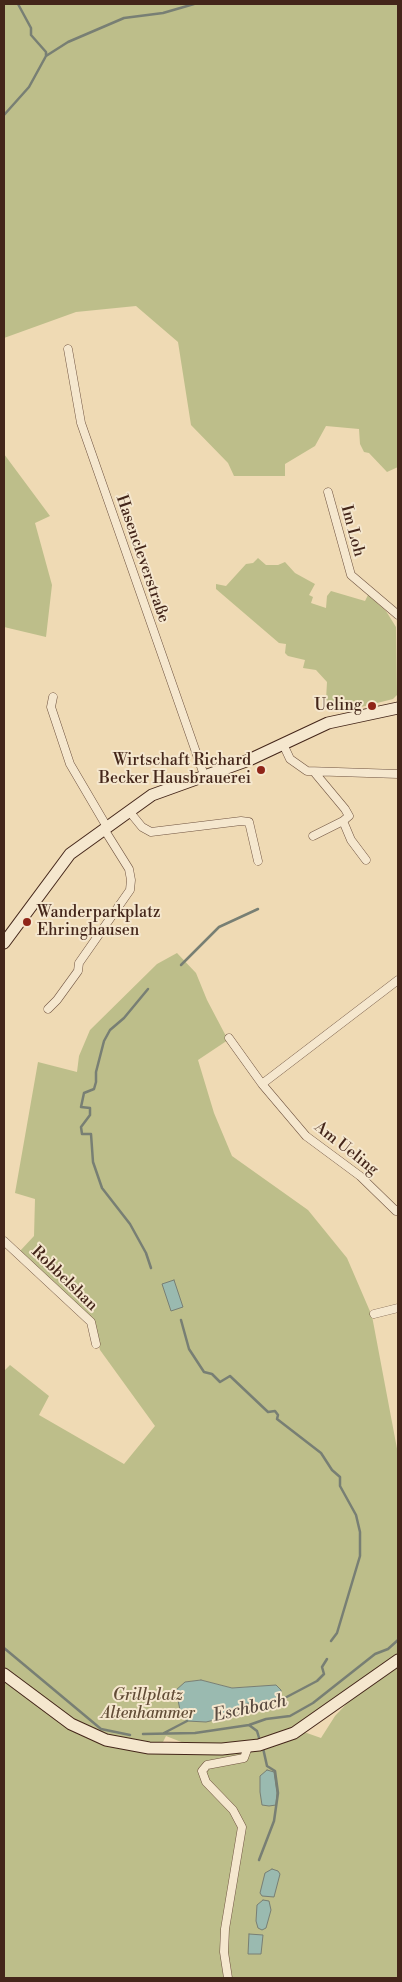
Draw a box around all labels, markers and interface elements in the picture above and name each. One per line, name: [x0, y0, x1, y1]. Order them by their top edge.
street label: Hasencleverstraße: [111, 493, 173, 625]
street label: Im Loh: [336, 503, 368, 559]
place label: Ueling: [314, 696, 362, 716]
marker: Ueling: [366, 700, 378, 712]
place label: Wirtschaft Richard Becker Hausbrauerei: [99, 751, 251, 789]
marker: Wirtschaft Richard Becker Hausbrauerei: [255, 764, 267, 776]
place label: Wanderparkplatz Ehringhausen: [37, 903, 160, 941]
marker: Wanderparkplatz Ehringhausen: [21, 916, 33, 928]
street label: Am Ueling: [310, 1118, 382, 1180]
street label: Robbelshan: [27, 1243, 101, 1315]
park label: Grillplatz Altenhammer: [101, 1686, 195, 1724]
water label: Eschbach: [211, 1691, 289, 1727]

